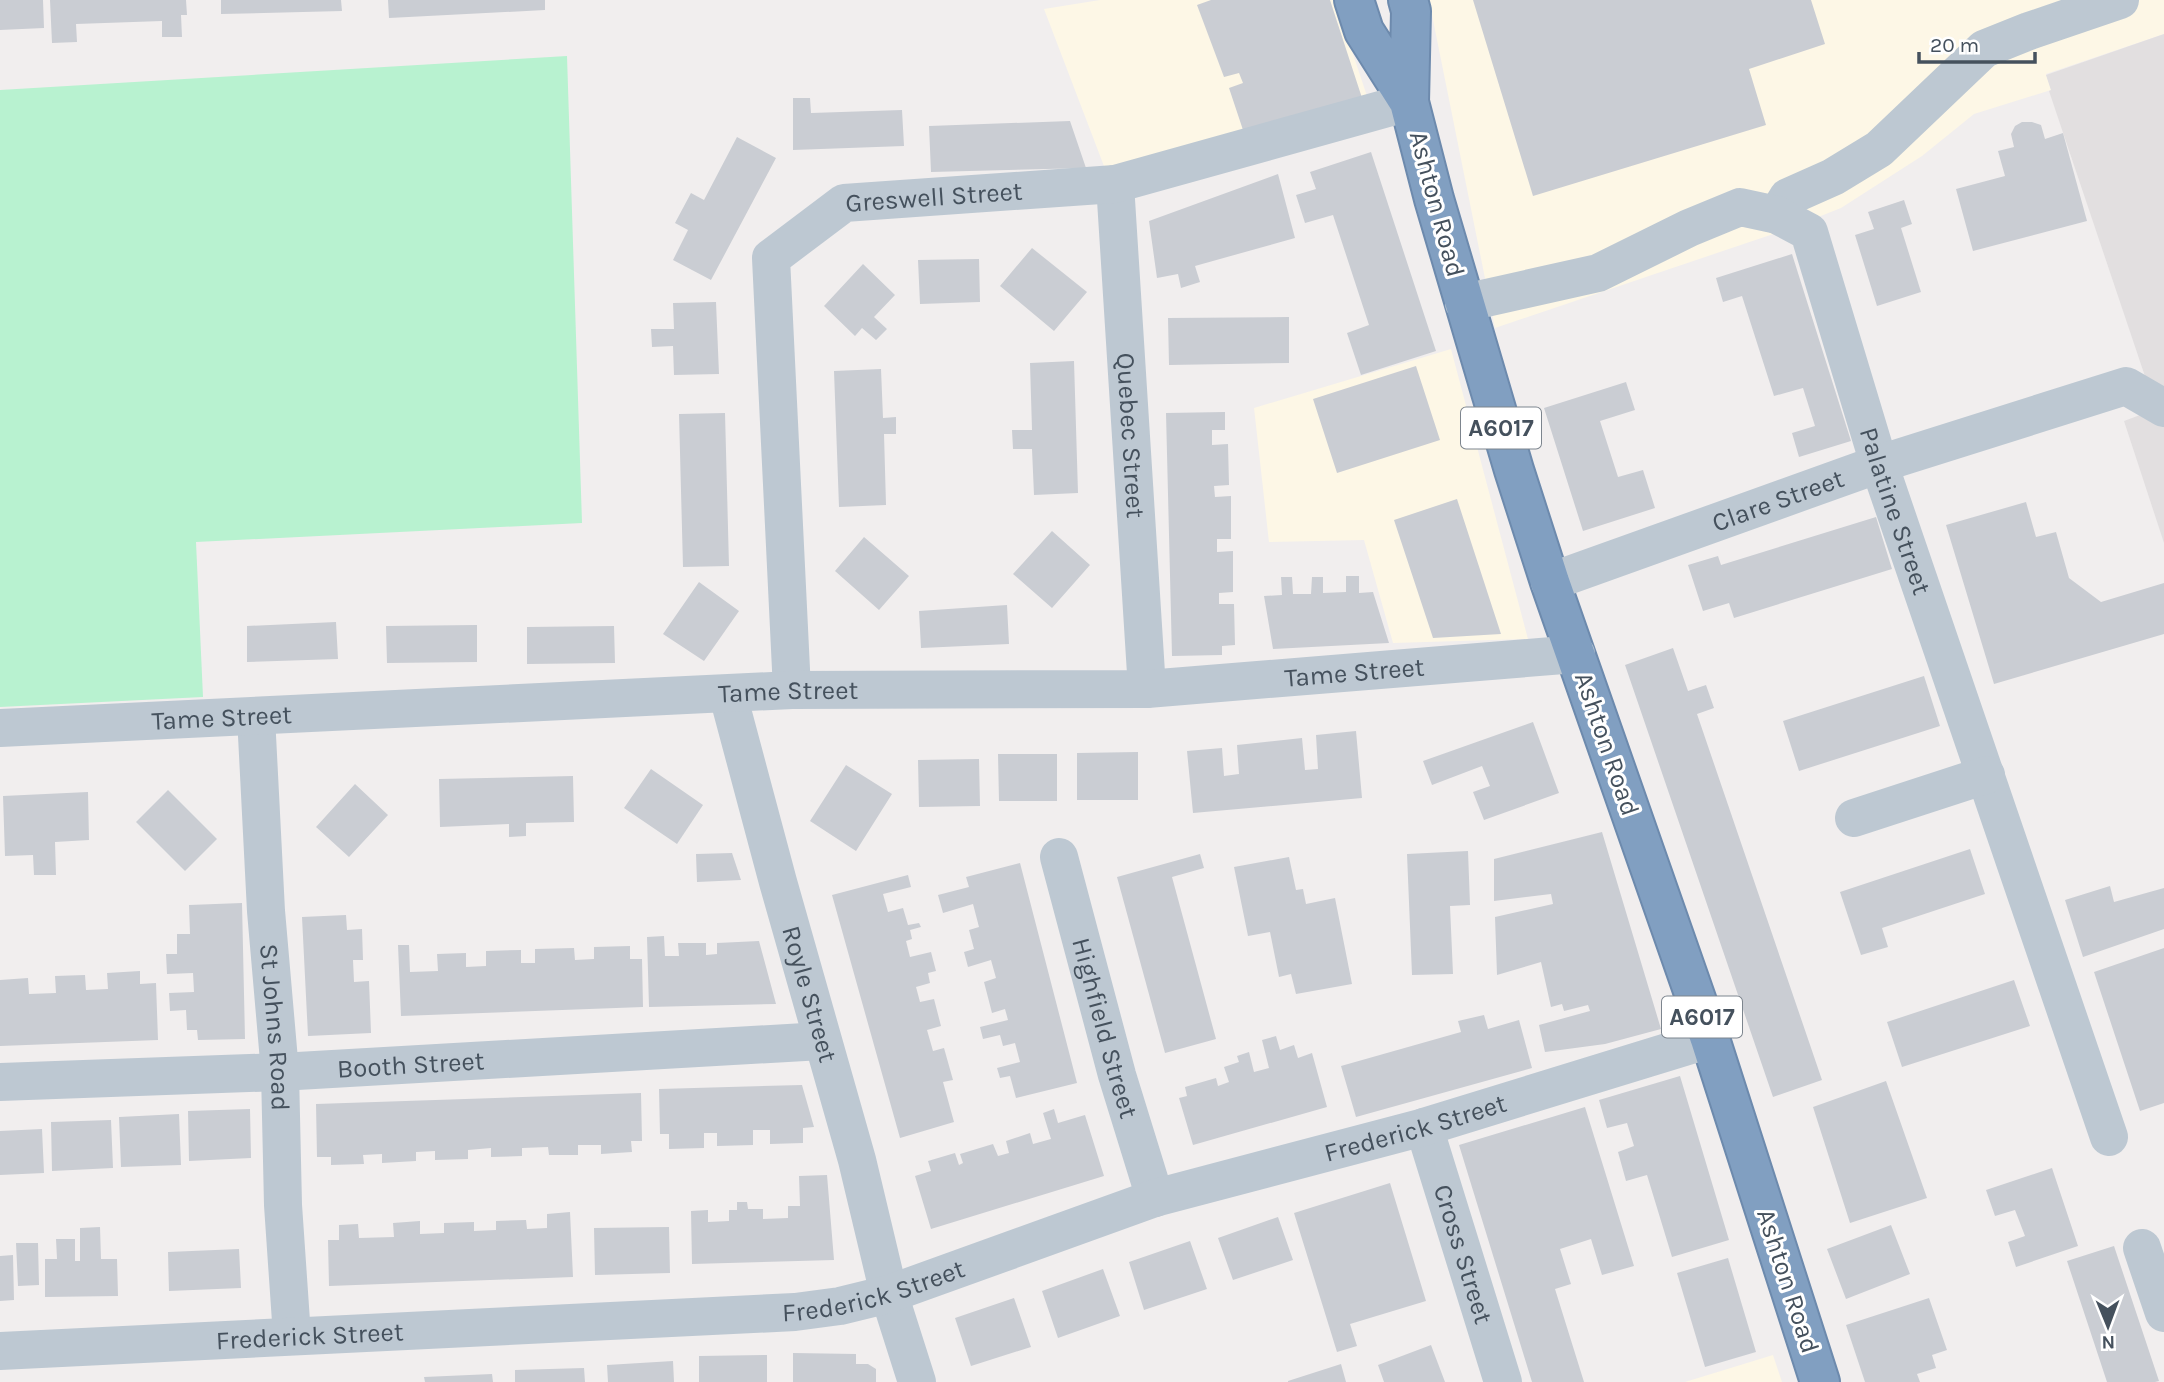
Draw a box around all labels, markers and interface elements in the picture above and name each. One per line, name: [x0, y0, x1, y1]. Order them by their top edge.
scale bar: [1919, 21, 2035, 65]
text: 20 m: [1930, 33, 1979, 57]
street label: Ashton Road: [1403, 128, 1471, 280]
street label: Greswell Street: [844, 175, 1024, 218]
street label: Quebec Street: [1110, 352, 1152, 519]
road number: A6017: [1461, 408, 1541, 448]
street label: Palatine Street: [1853, 423, 1938, 599]
street label: Clare Street: [1708, 462, 1848, 538]
street label: Tame Street: [1283, 651, 1426, 693]
street label: Ashton Road: [1568, 668, 1646, 820]
street label: Tame Street: [717, 674, 859, 709]
street label: Tame Street: [151, 699, 293, 736]
street label: Royle Street: [776, 922, 844, 1066]
street label: Highfield Street: [1066, 934, 1145, 1122]
street label: St Johns Road: [253, 942, 296, 1111]
road number: A6017: [1662, 996, 1742, 1037]
street label: Booth Street: [336, 1045, 485, 1084]
street label: Frederick Street: [1321, 1087, 1510, 1168]
street label: Cross Street: [1427, 1180, 1500, 1328]
street label: Ashton Road: [1750, 1205, 1826, 1357]
street label: Frederick Street: [781, 1252, 969, 1328]
north arrow: [2073, 1291, 2143, 1361]
street label: Frederick Street: [215, 1316, 404, 1356]
text: N: [2101, 1331, 2115, 1353]

